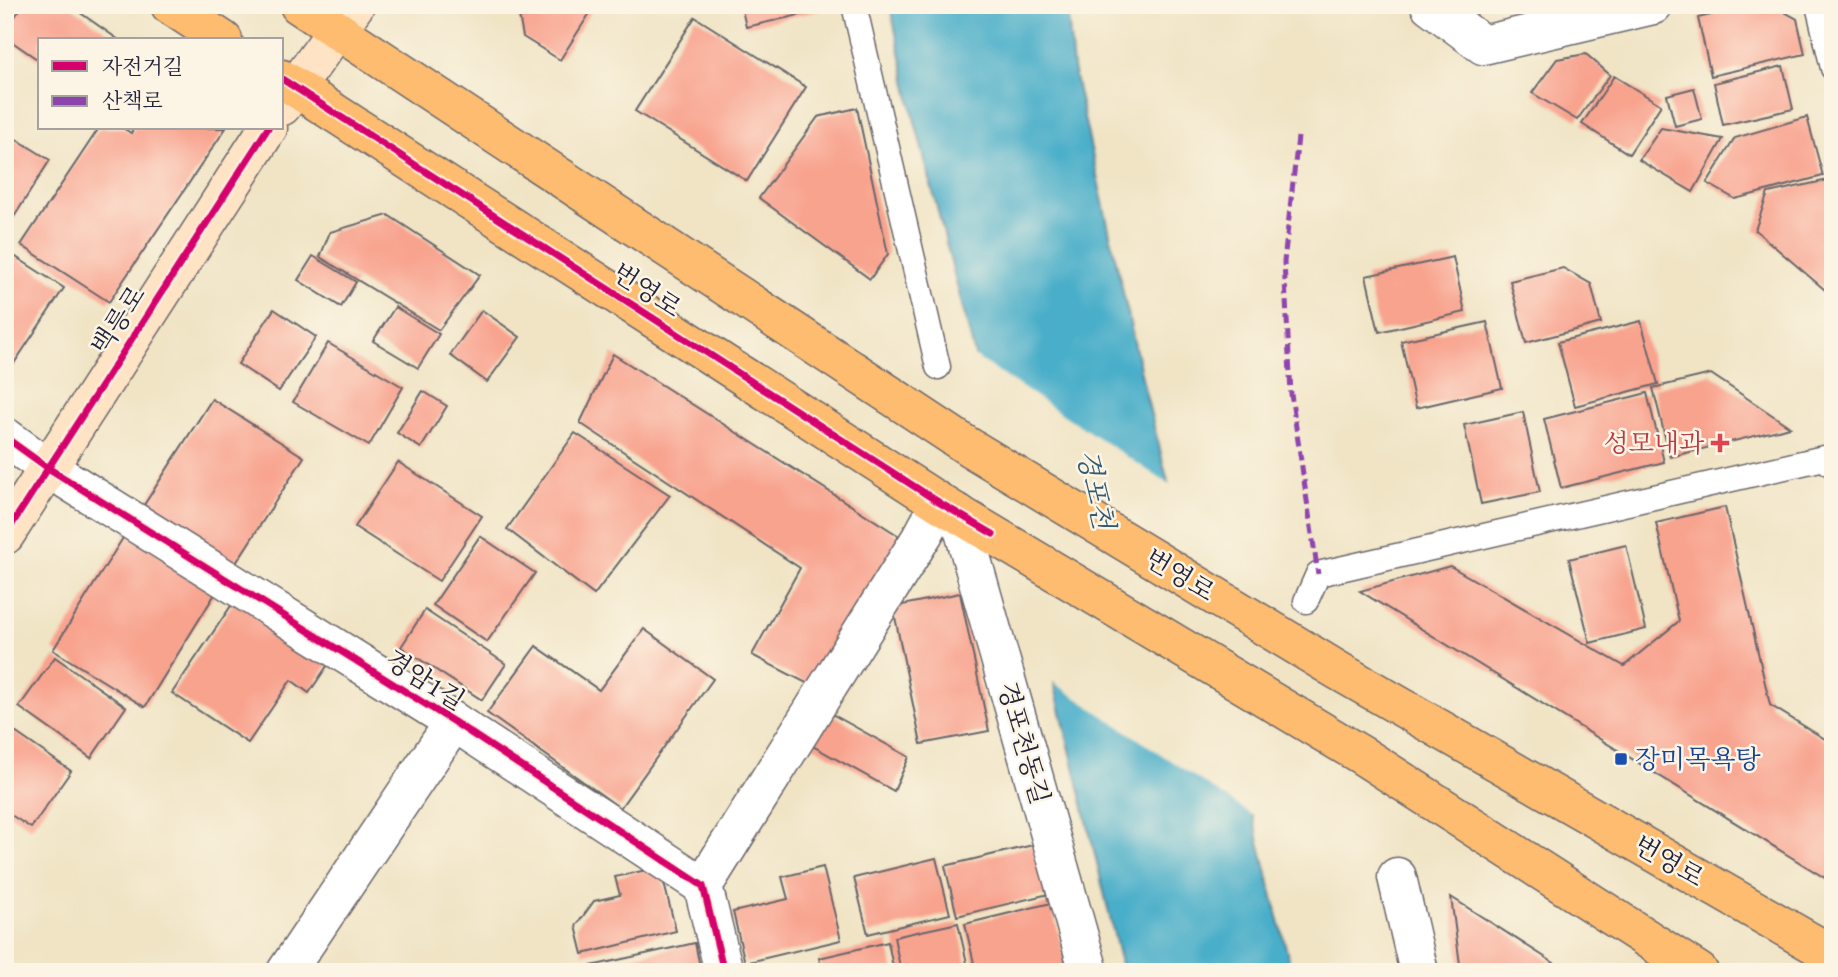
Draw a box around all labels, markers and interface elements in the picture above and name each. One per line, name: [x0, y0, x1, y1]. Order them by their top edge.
legend: [38, 38, 284, 130]
text: 자전거길: [102, 53, 183, 80]
text: 산책로: [102, 87, 163, 114]
street label: 번영로: [606, 255, 688, 325]
street label: 백릉로: [83, 279, 153, 361]
place label: 성모내과: [1604, 426, 1705, 460]
marker: 성모내과: [1710, 433, 1730, 453]
water label: 경포천: [1069, 445, 1123, 534]
street label: 번영로: [1139, 541, 1221, 609]
street label: 경암1길: [379, 642, 471, 718]
street label: 경포천동길: [990, 678, 1058, 808]
place label: 장미목욕탕: [1635, 742, 1761, 776]
marker: 장미목욕탕: [1613, 751, 1629, 767]
street label: 번영로: [1628, 827, 1710, 895]

